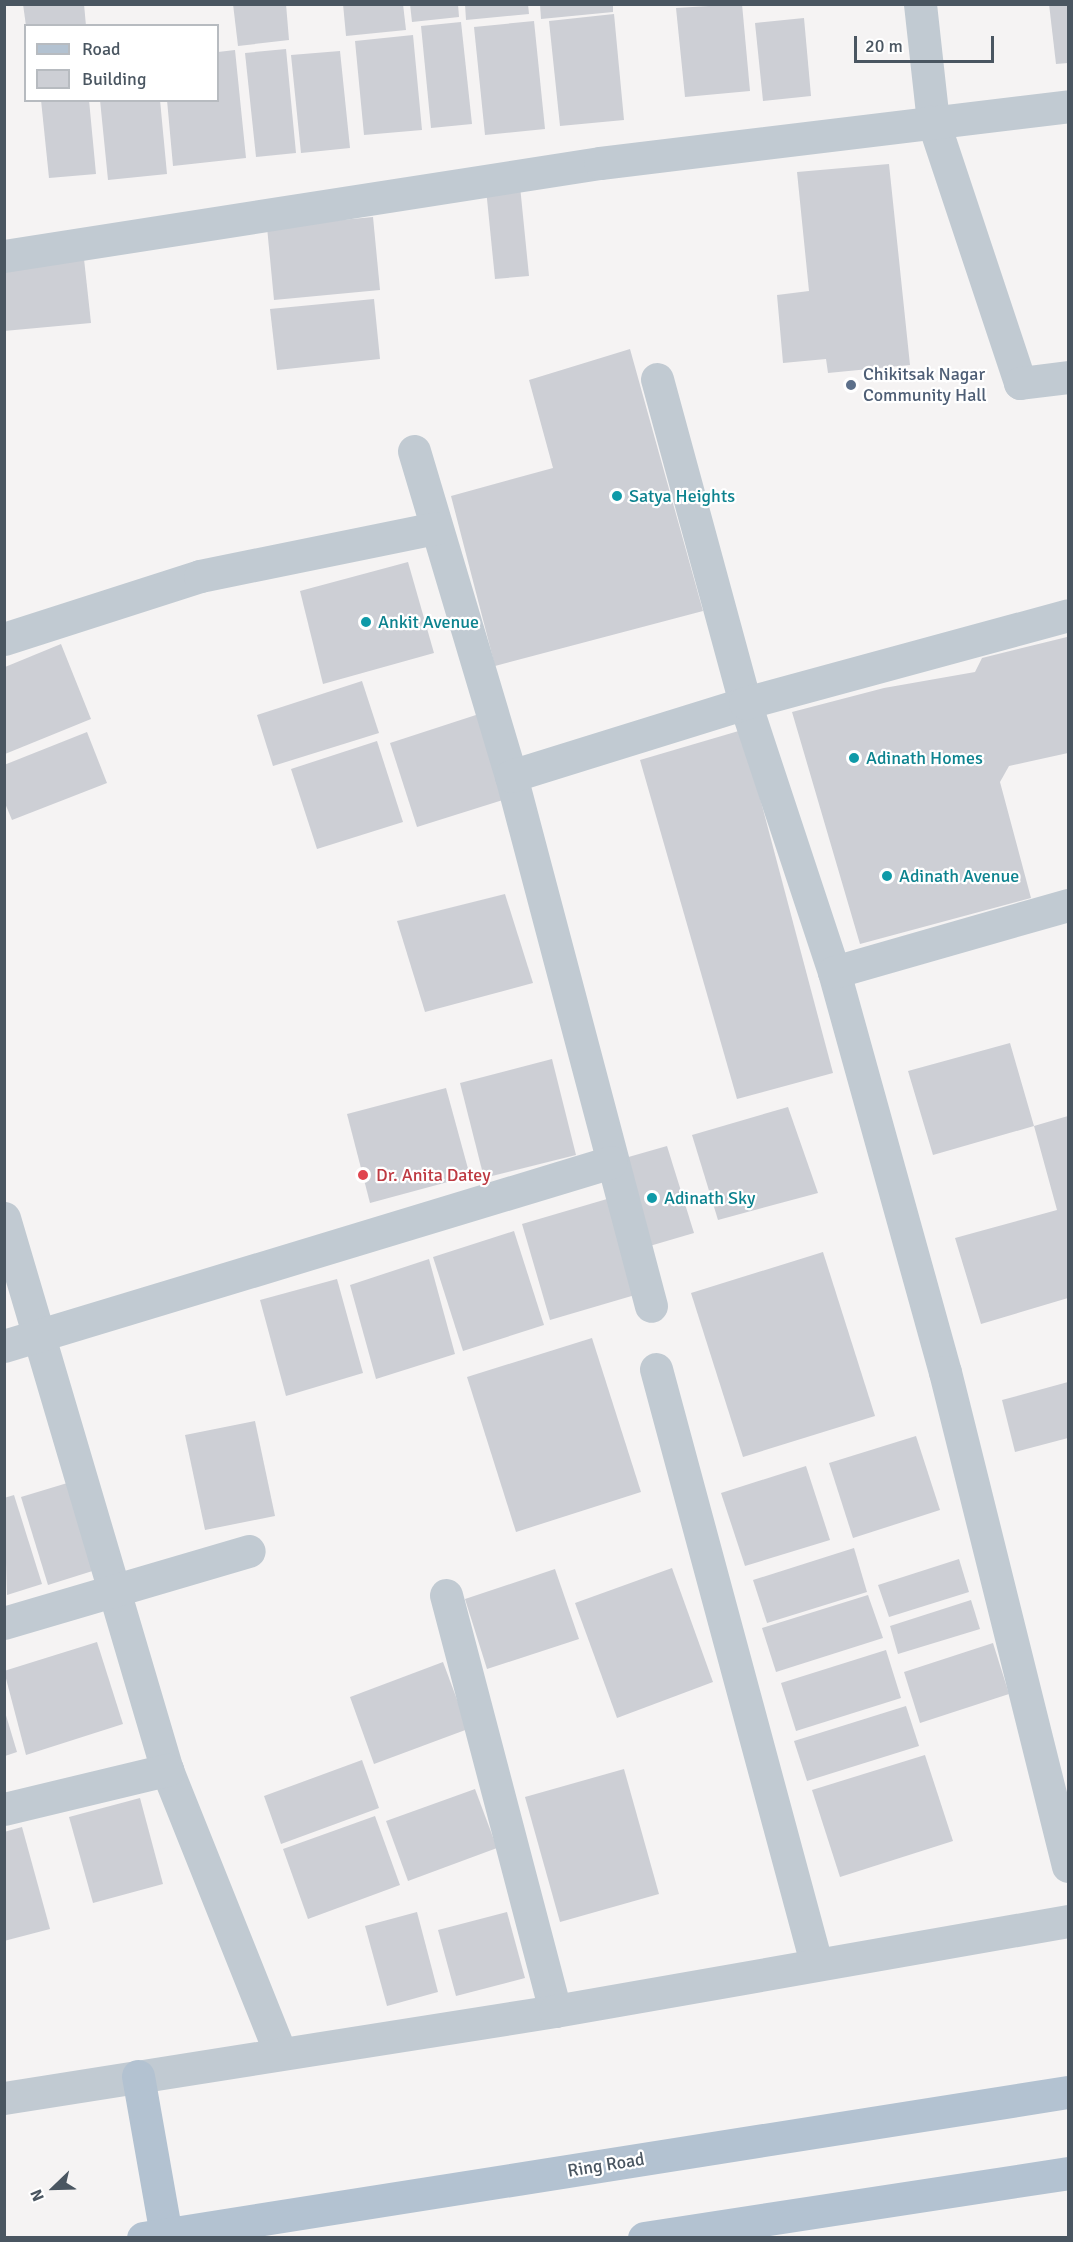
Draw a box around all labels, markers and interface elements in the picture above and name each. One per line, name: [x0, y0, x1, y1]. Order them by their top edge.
legend: [24, 24, 219, 102]
scale bar: [857, 24, 996, 62]
text: 20 m: [865, 35, 903, 57]
text: Road: [82, 38, 121, 60]
text: Building: [82, 68, 146, 90]
place label: Chikitsak Nagar Community Hall: [863, 364, 987, 406]
marker: Chikitsak Nagar Community Hall: [844, 378, 858, 392]
place label: Satya Heights: [629, 485, 735, 507]
marker: Satya Heights: [610, 489, 624, 503]
place label: Ankit Avenue: [378, 611, 479, 633]
marker: Ankit Avenue: [359, 615, 373, 629]
place label: Adinath Homes: [866, 747, 983, 769]
marker: Adinath Homes: [847, 751, 861, 765]
place label: Adinath Avenue: [899, 865, 1019, 887]
marker: Adinath Avenue: [880, 869, 894, 883]
place label: Dr. Anita Datey: [376, 1164, 491, 1186]
marker: Dr. Anita Datey: [354, 1166, 372, 1184]
place label: Adinath Sky: [664, 1187, 755, 1209]
marker: Adinath Sky: [645, 1191, 659, 1205]
street label: Ring Road: [566, 2148, 646, 2182]
north arrow: [24, 2158, 84, 2218]
text: N: [26, 2186, 49, 2204]

